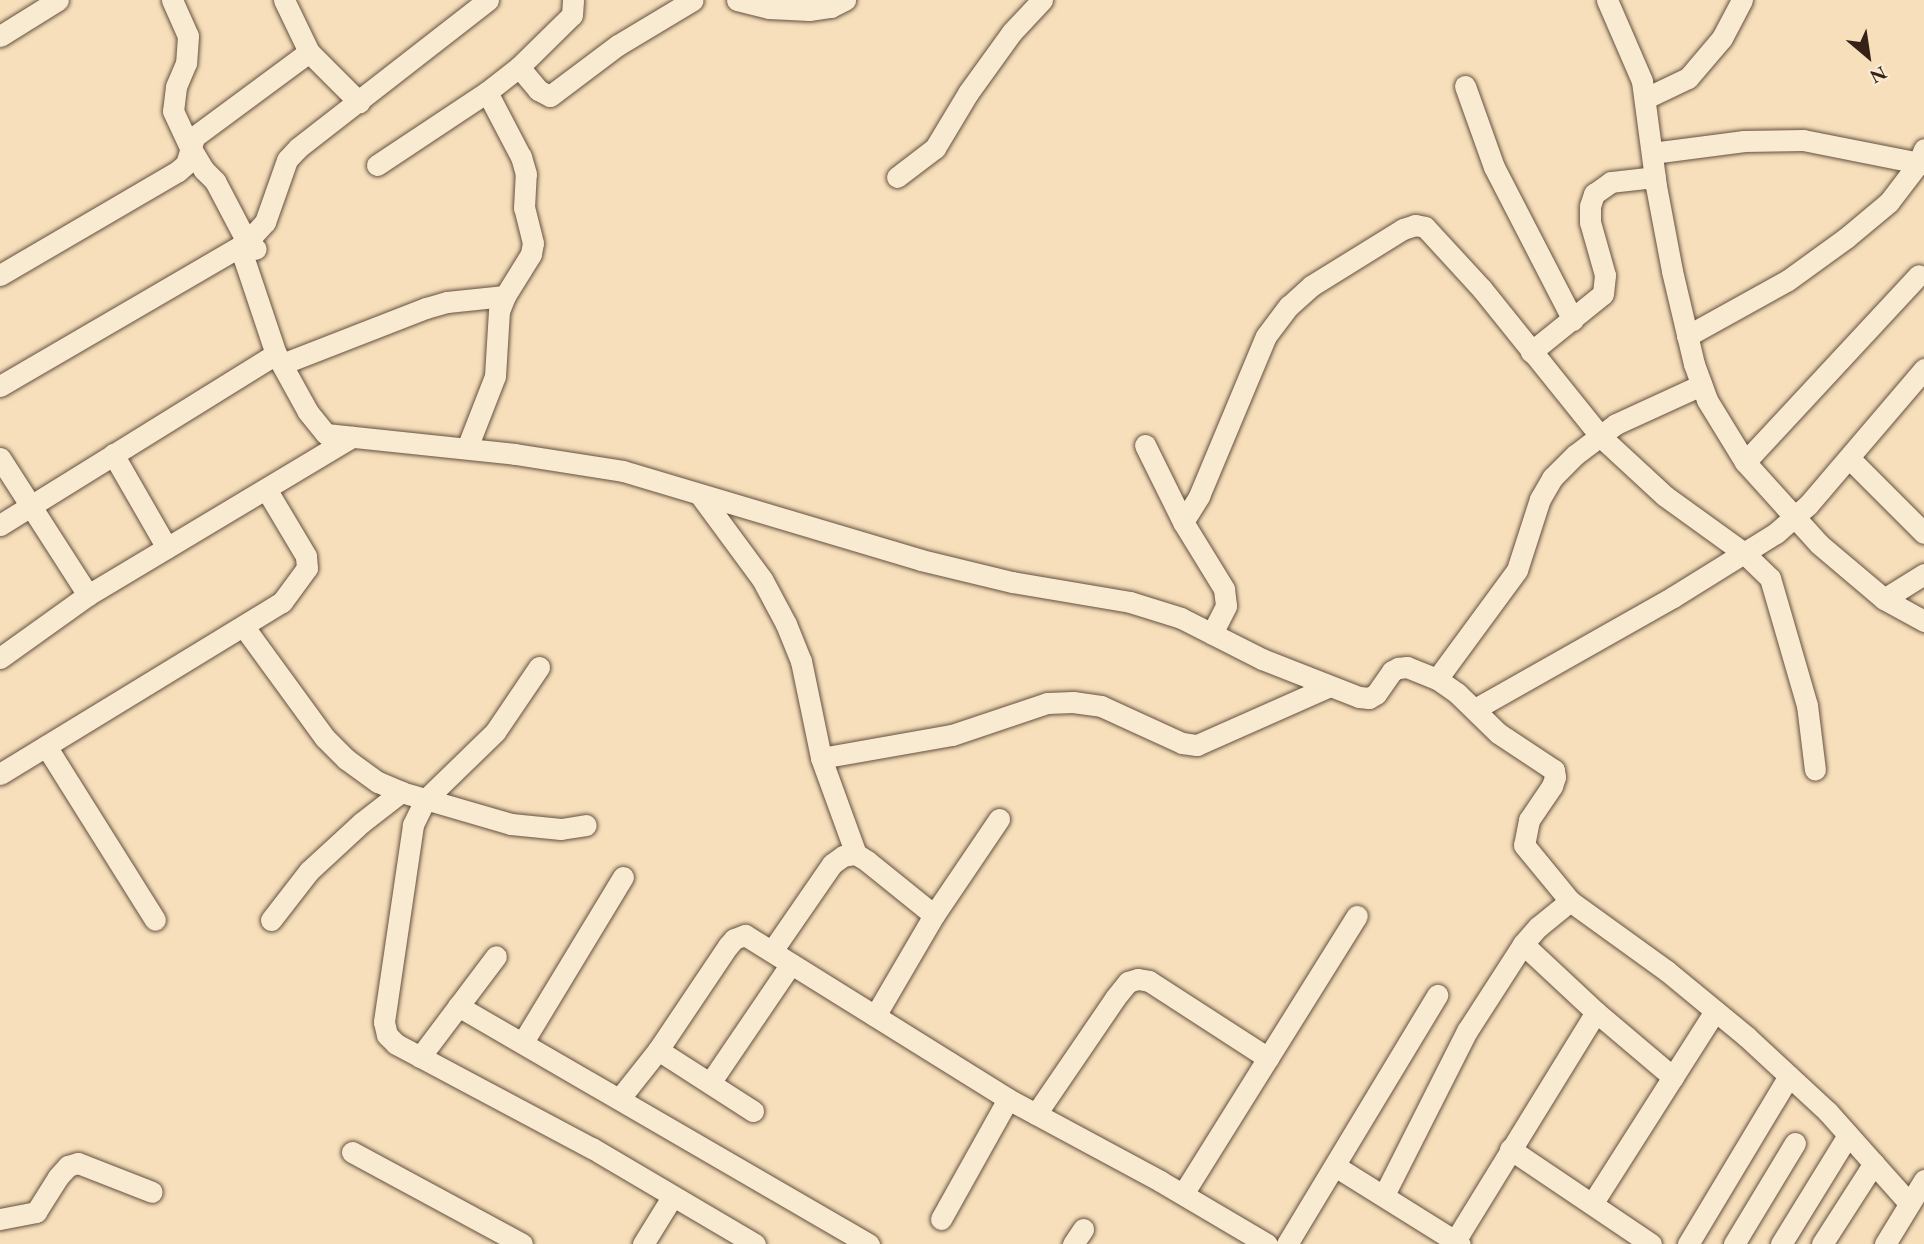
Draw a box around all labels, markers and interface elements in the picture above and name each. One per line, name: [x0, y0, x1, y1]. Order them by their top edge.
north arrow: [1833, 21, 1903, 91]
text: N: [1866, 60, 1891, 89]

